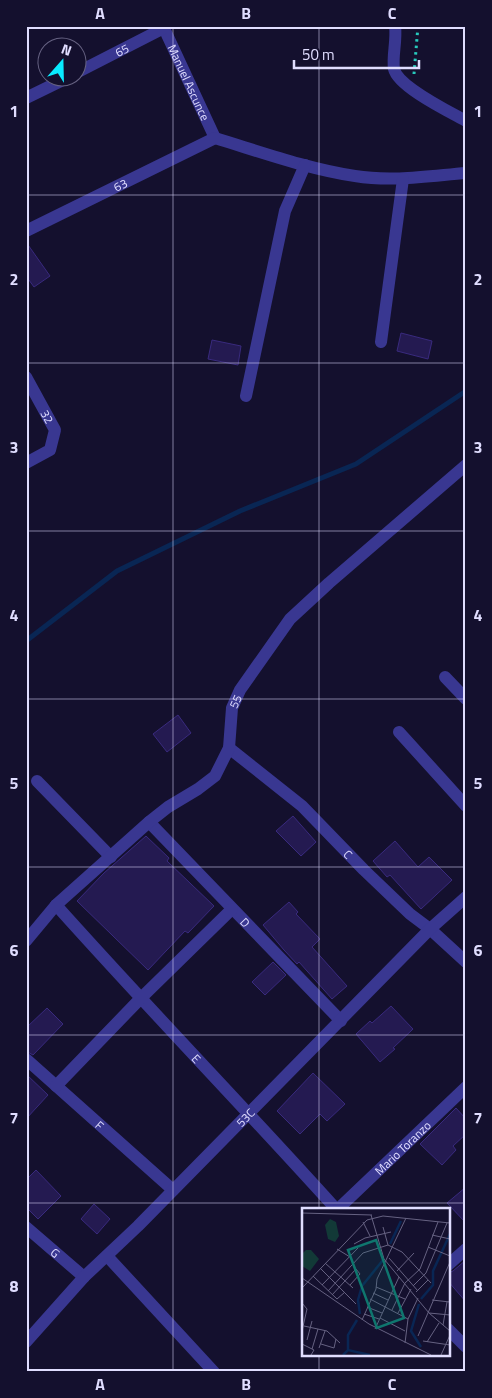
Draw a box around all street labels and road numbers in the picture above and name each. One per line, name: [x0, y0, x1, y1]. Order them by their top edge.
street label: 65: [111, 38, 132, 61]
street label: Manuel Ascunce: [163, 41, 215, 124]
street label: 63: [110, 173, 130, 196]
street label: 32: [36, 406, 59, 427]
street label: 55: [224, 691, 247, 711]
street label: C: [339, 845, 358, 863]
street label: D: [236, 913, 255, 932]
street label: E: [188, 1049, 206, 1067]
street label: 53C: [231, 1103, 259, 1131]
street label: F: [91, 1116, 109, 1134]
street label: Mario Toranzo: [370, 1116, 435, 1179]
street label: G: [47, 1243, 65, 1262]

